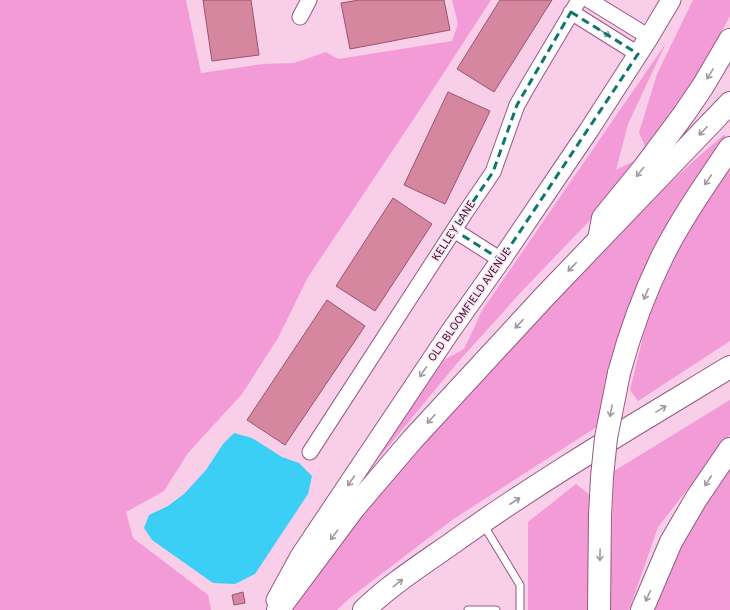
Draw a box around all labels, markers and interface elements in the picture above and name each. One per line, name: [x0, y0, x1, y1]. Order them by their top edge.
one-way arrow: [599, 29, 610, 37]
one-way arrow: [706, 68, 714, 80]
one-way arrow: [698, 126, 708, 136]
one-way arrow: [635, 167, 644, 178]
one-way arrow: [704, 174, 712, 185]
street label: KELLEY LANE: [429, 198, 479, 264]
street label: OLD BLOOMFIELD AVENUE: [425, 245, 515, 365]
one-way arrow: [567, 262, 577, 272]
one-way arrow: [641, 287, 649, 299]
one-way arrow: [514, 319, 524, 329]
one-way arrow: [419, 367, 427, 378]
one-way arrow: [607, 404, 615, 417]
one-way arrow: [655, 405, 666, 413]
one-way arrow: [426, 414, 435, 425]
one-way arrow: [347, 475, 355, 486]
one-way arrow: [704, 475, 712, 486]
one-way arrow: [509, 496, 520, 505]
one-way arrow: [330, 529, 338, 540]
one-way arrow: [596, 548, 604, 561]
one-way arrow: [393, 578, 404, 587]
one-way arrow: [644, 589, 651, 601]

